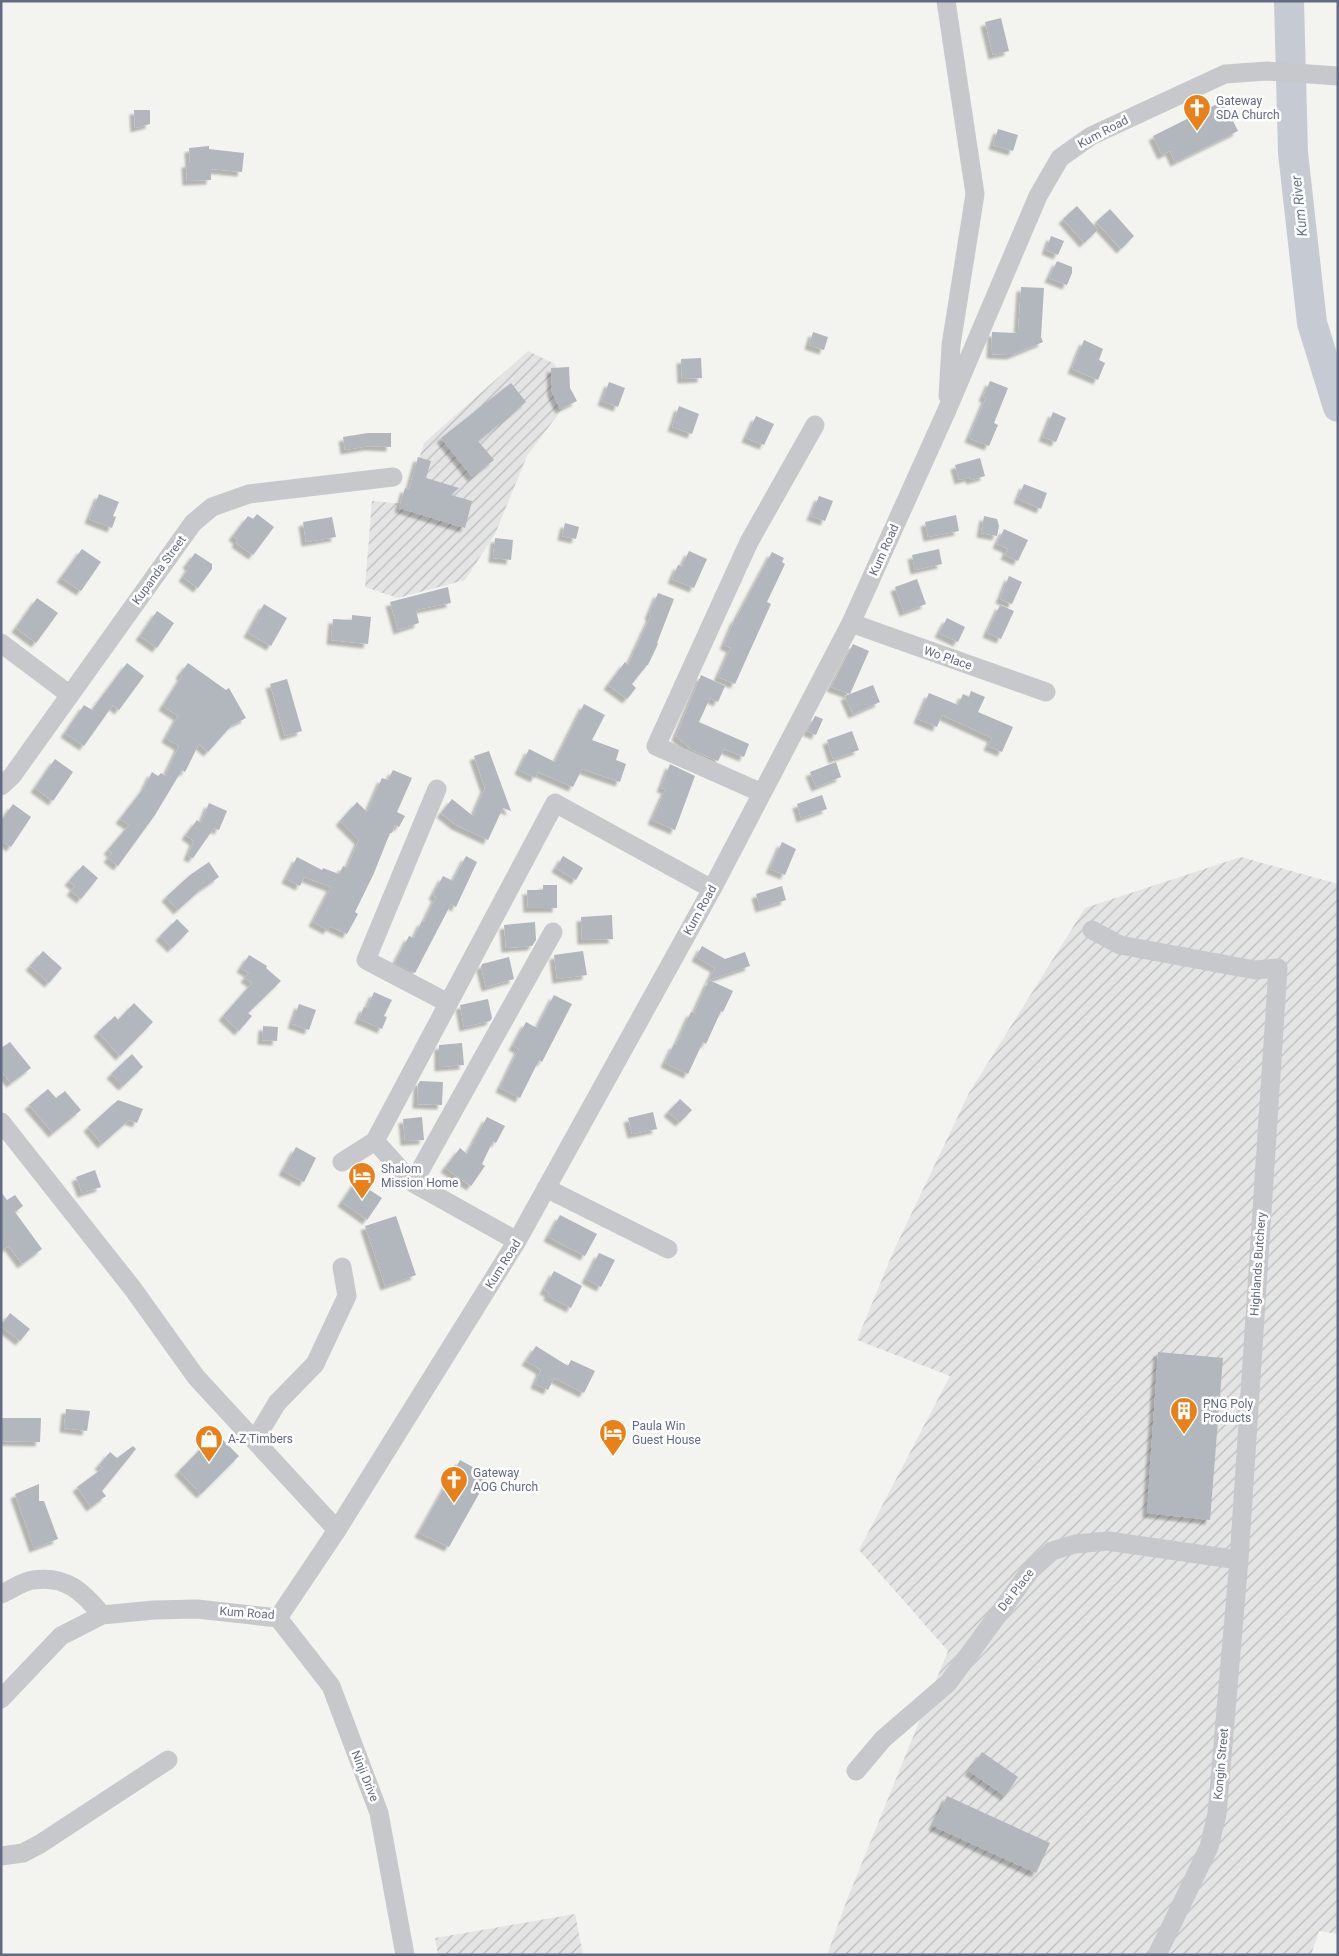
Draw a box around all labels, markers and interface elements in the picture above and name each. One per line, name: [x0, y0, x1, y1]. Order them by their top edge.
church icon: Gateway SDA Church: [1182, 93, 1212, 132]
place label: Gateway SDA Church: [1216, 94, 1280, 122]
street label: Kum Road: [1075, 113, 1131, 151]
water label: Kum River: [1288, 174, 1310, 237]
street label: Kum Road: [866, 522, 902, 578]
street label: Kupanda Street: [129, 533, 189, 607]
street label: Wo Place: [922, 643, 974, 673]
street label: Kum Road: [681, 883, 719, 937]
hotel icon: Shalom Mission Home: [347, 1161, 377, 1200]
place label: Shalom Mission Home: [381, 1162, 458, 1190]
street label: Highlands Butchery: [1247, 1211, 1269, 1316]
street label: Kum Road: [482, 1237, 524, 1291]
building icon: PNG Poly Products: [1169, 1396, 1199, 1435]
place label: PNG Poly Products: [1203, 1397, 1254, 1425]
hotel icon: Paula Win Guest House: [598, 1418, 628, 1457]
place label: Paula Win Guest House: [632, 1419, 701, 1447]
shop icon: A-Z Timbers: [194, 1424, 224, 1463]
place label: A-Z Timbers: [228, 1432, 293, 1446]
church icon: Gateway AOG Church: [439, 1465, 469, 1504]
place label: Gateway AOG Church: [473, 1466, 538, 1494]
street label: Dei Place: [995, 1566, 1037, 1614]
street label: Kum Road: [219, 1604, 275, 1622]
street label: Kongin Street: [1211, 1728, 1231, 1800]
street label: Ninji Drive: [348, 1748, 382, 1804]

